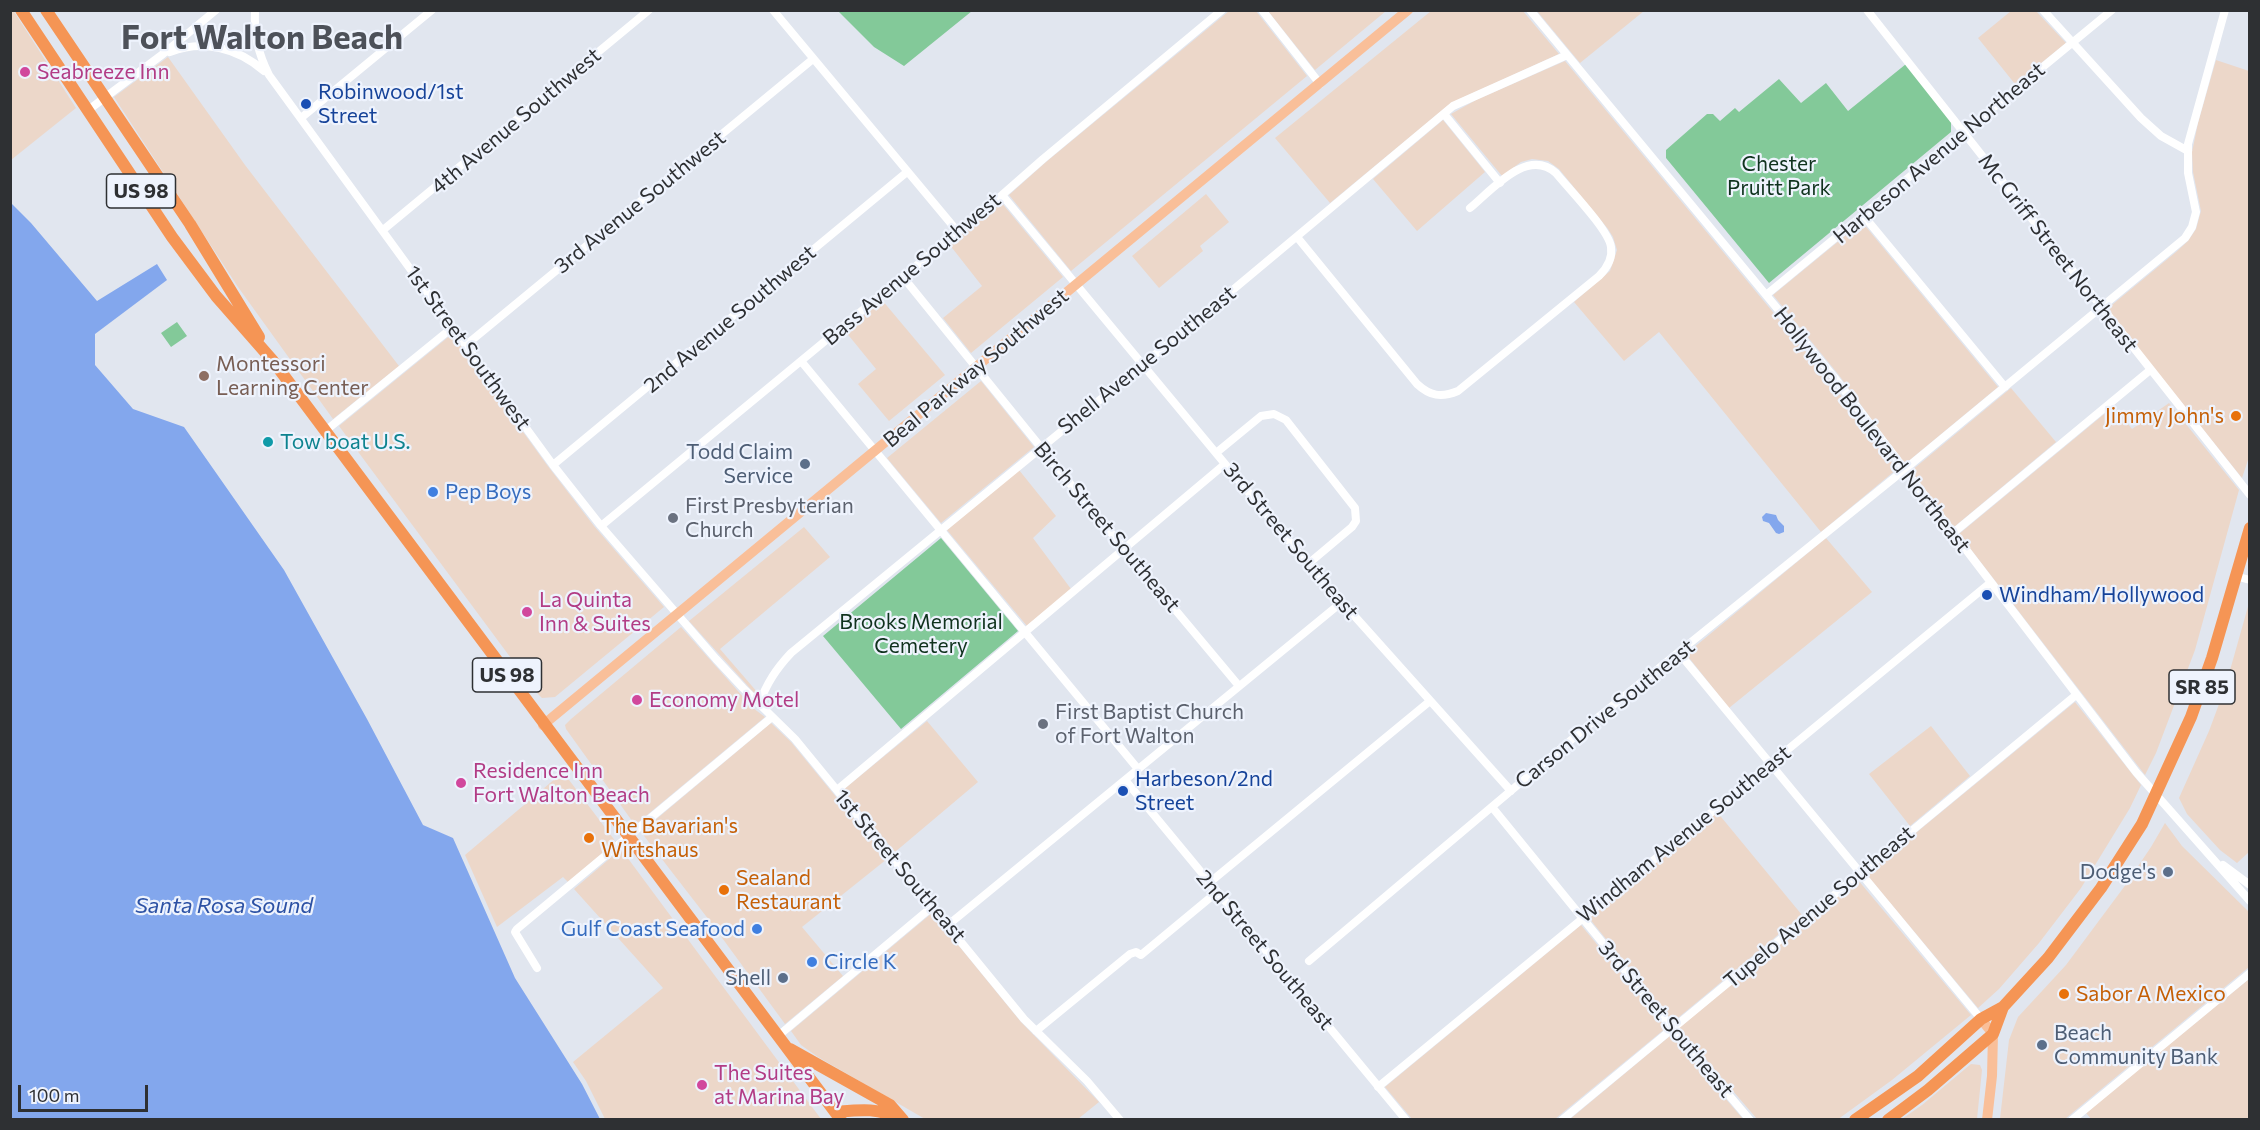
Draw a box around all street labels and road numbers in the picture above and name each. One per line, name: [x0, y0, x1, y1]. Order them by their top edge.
street label: 4th Avenue Southwest: [426, 43, 606, 199]
street label: Harbeson Avenue Northeast: [1828, 57, 2050, 249]
street label: 3rd Avenue Southwest: [549, 125, 731, 279]
street label: Mc Griff Street Northeast: [1973, 149, 2143, 357]
road number: US 98: [106, 174, 176, 208]
street label: Bass Avenue Southwest: [818, 187, 1006, 351]
street label: 2nd Avenue Southwest: [639, 240, 821, 398]
street label: 1st Street Southwest: [400, 261, 536, 435]
street label: Shell Avenue Southeast: [1053, 280, 1241, 440]
street label: Beal Parkway Southwest: [878, 283, 1074, 453]
street label: Hollywood Boulevard Northeast: [1768, 302, 1976, 558]
street label: Birch Street Southeast: [1029, 437, 1185, 617]
street label: 3rd Street Southeast: [1218, 457, 1364, 625]
street label: Carson Drive Southeast: [1510, 634, 1700, 794]
road number: US 98: [472, 658, 542, 692]
road number: SR 85: [2169, 670, 2235, 704]
street label: Windham Avenue Southeast: [1572, 740, 1796, 928]
street label: 1st Street Southeast: [829, 784, 971, 948]
street label: Tupelo Avenue Southeast: [1719, 820, 1919, 994]
street label: 2nd Street Southeast: [1191, 865, 1339, 1035]
street label: 3rd Street Southeast: [1593, 935, 1739, 1103]

